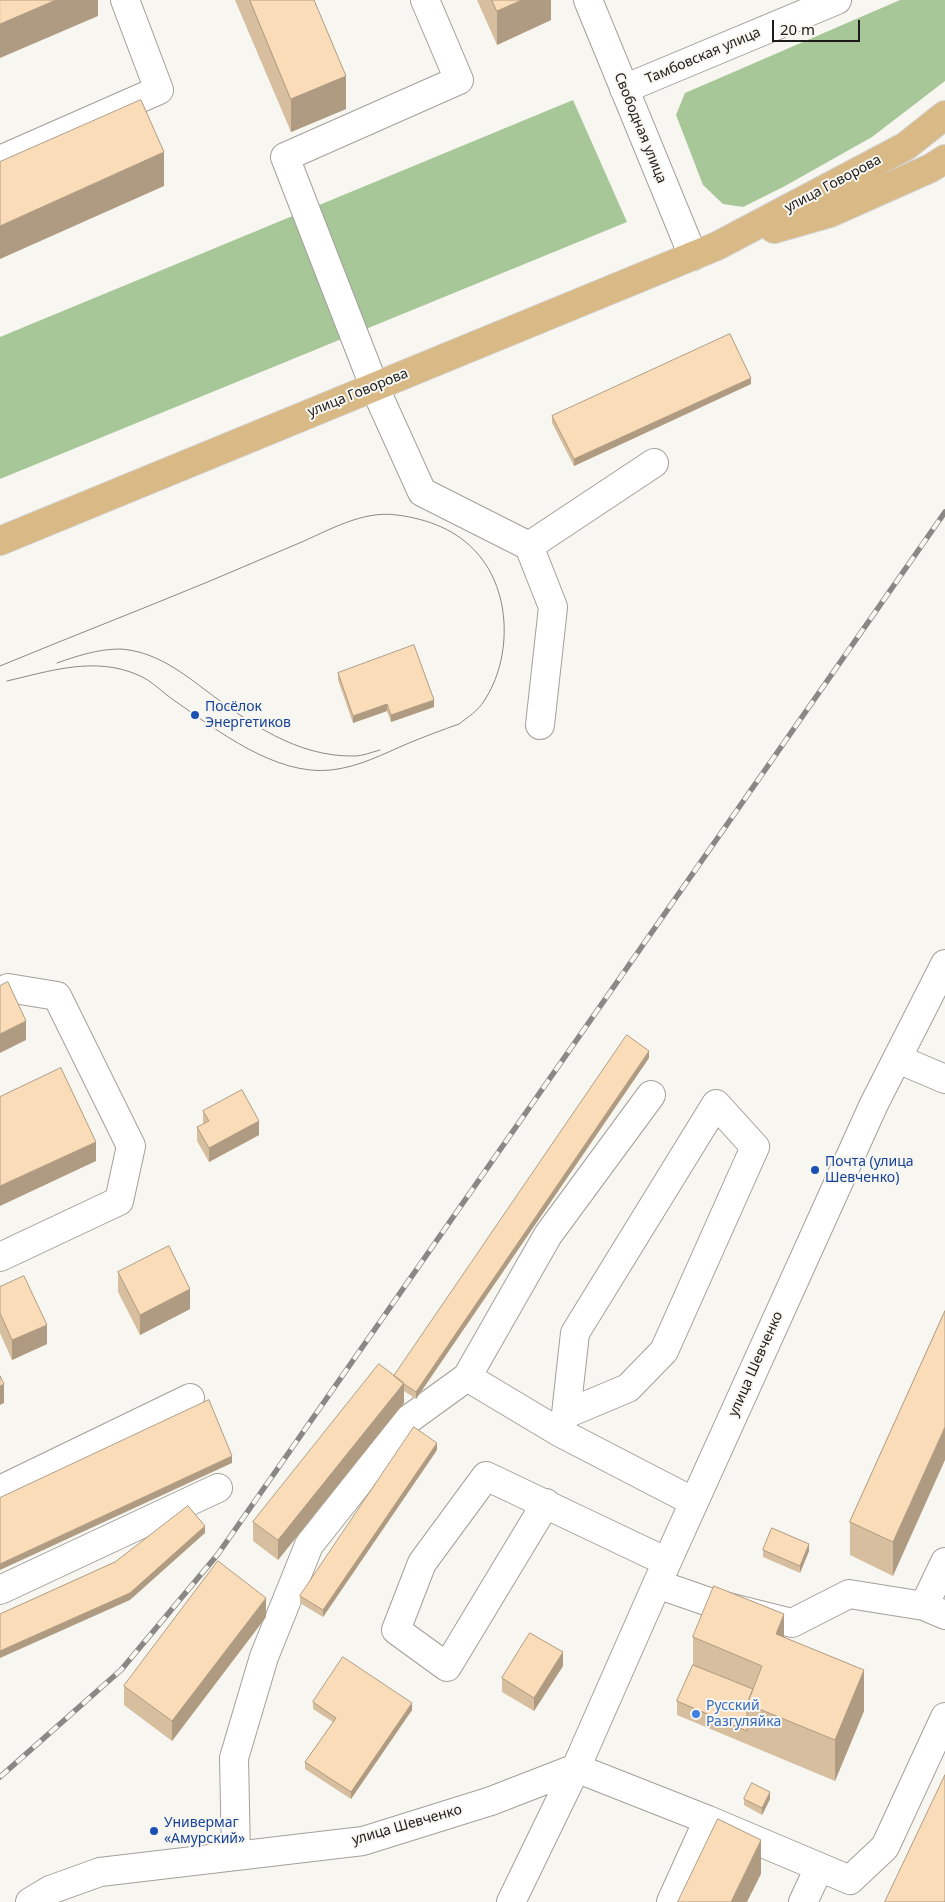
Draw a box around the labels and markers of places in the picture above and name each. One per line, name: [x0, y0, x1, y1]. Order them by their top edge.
place label: Посёлок Энергетиков: [205, 699, 291, 732]
marker: Посёлок Энергетиков: [189, 709, 201, 721]
place label: Почта (улица Шевченко): [825, 1154, 914, 1186]
marker: Почта (улица Шевченко): [809, 1164, 821, 1176]
place label: Русский Разгуляйка: [706, 1698, 781, 1730]
marker: Русский Разгуляйка: [690, 1708, 702, 1720]
place label: Универмаг «Амурский»: [164, 1815, 245, 1848]
marker: Универмаг «Амурский»: [148, 1825, 160, 1837]

